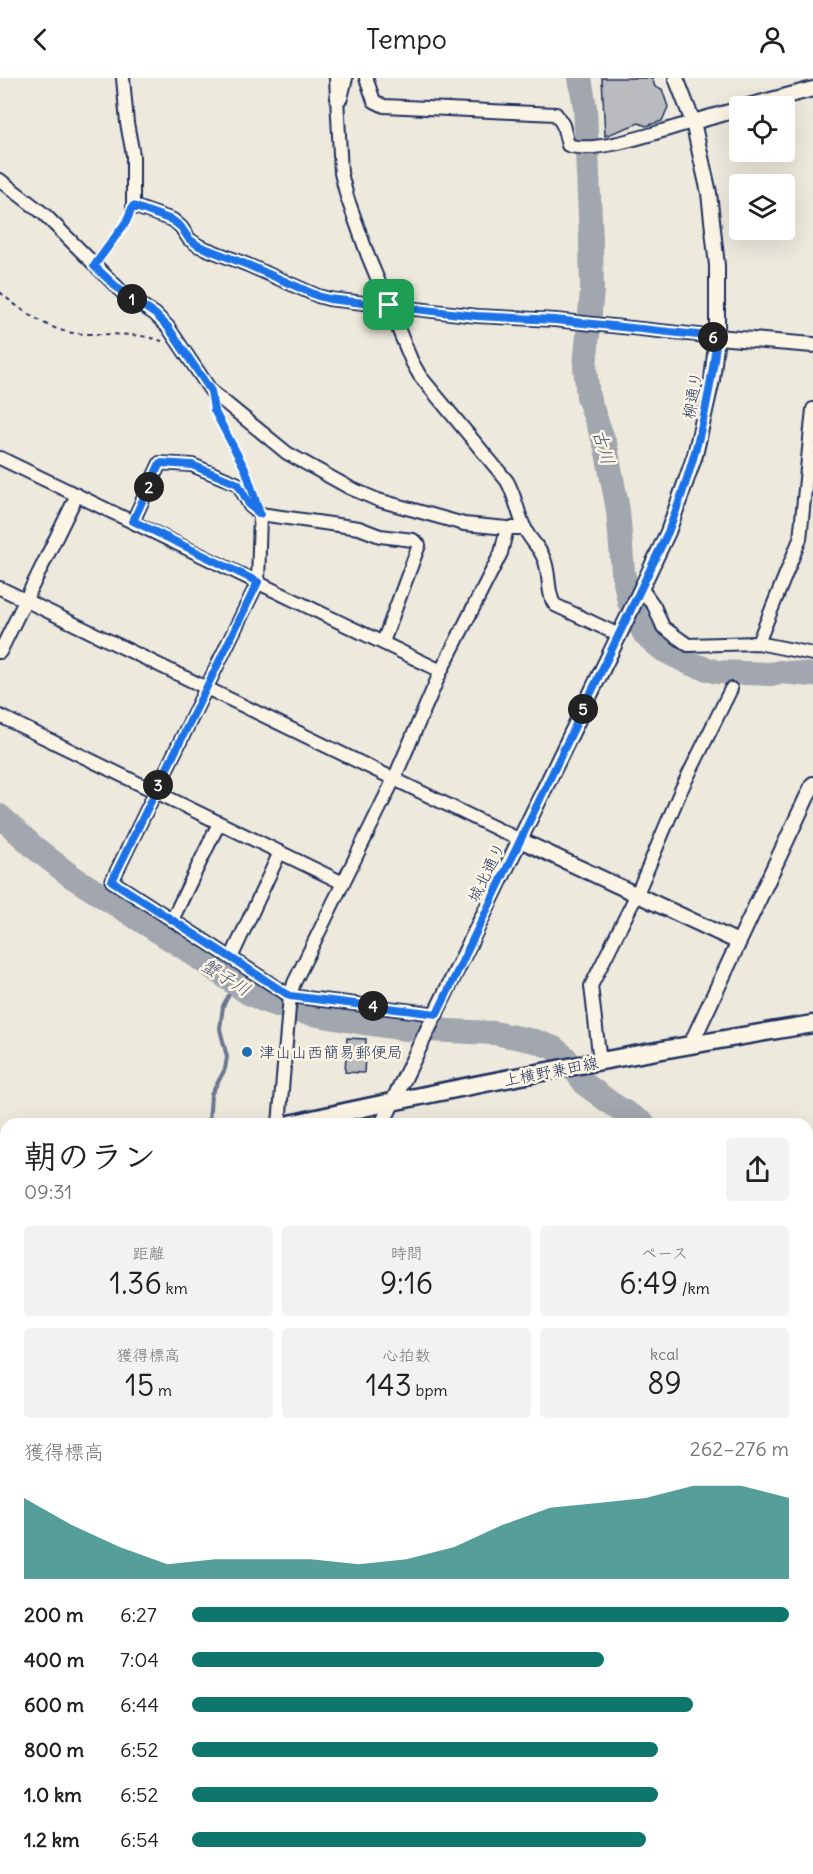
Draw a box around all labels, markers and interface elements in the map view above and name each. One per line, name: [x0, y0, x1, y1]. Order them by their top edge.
text: Tempo: [366, 22, 447, 56]
icon: back: [24, 23, 57, 56]
icon: person: [756, 23, 789, 56]
map controls: [729, 96, 795, 240]
button: locate: [729, 96, 795, 162]
button: layers: [729, 174, 795, 240]
pin: [363, 279, 414, 330]
pin: 1: [117, 284, 147, 314]
icon: arrive: [372, 288, 405, 321]
text: 1: [129, 289, 135, 309]
pin: 6: [698, 322, 728, 352]
text: 6: [708, 327, 718, 347]
street label: 柳通り: [678, 370, 706, 420]
water label: 古川: [588, 427, 620, 467]
pin: 2: [134, 472, 164, 502]
text: 2: [145, 477, 153, 497]
pin: 5: [568, 694, 598, 724]
text: 5: [578, 699, 588, 719]
pin: 3: [143, 770, 173, 800]
text: 3: [153, 775, 163, 795]
street label: 城北通り: [463, 839, 509, 905]
water label: 蟹子川: [197, 953, 255, 1001]
pin: 4: [358, 991, 388, 1021]
text: 4: [368, 996, 378, 1016]
place label: 津山山西簡易郵便局: [259, 1042, 403, 1062]
marker: 津山山西簡易郵便局: [240, 1045, 254, 1059]
street label: 上横野兼田線: [502, 1052, 600, 1090]
text: 朝のラン: [24, 1135, 156, 1177]
button: share: [726, 1138, 789, 1201]
text: 09:31: [24, 1179, 72, 1204]
text: 距離: [132, 1243, 165, 1263]
text: 時間: [390, 1243, 423, 1263]
text: ペース: [641, 1243, 688, 1263]
text: 1.36: [109, 1264, 162, 1302]
text: 9:16: [380, 1264, 433, 1302]
text: 6:49: [619, 1264, 678, 1302]
text: km: [162, 1278, 188, 1298]
text: /km: [678, 1278, 710, 1298]
text: kcal: [650, 1344, 679, 1364]
text: 獲得標高: [116, 1345, 181, 1365]
text: 心拍数: [382, 1345, 431, 1365]
text: 89: [647, 1364, 682, 1402]
text: 15: [125, 1366, 154, 1404]
text: 143: [365, 1366, 412, 1404]
text: m: [154, 1380, 172, 1400]
text: bpm: [412, 1380, 448, 1400]
text: 262–276 m: [690, 1436, 789, 1461]
text: 獲得標高: [24, 1439, 104, 1464]
text: 200 m: [24, 1602, 84, 1627]
text: 6:27: [120, 1602, 157, 1627]
text: 400 m: [24, 1647, 84, 1672]
text: 7:04: [120, 1647, 159, 1672]
text: 600 m: [24, 1692, 84, 1717]
text: 6:44: [120, 1692, 159, 1717]
text: 800 m: [24, 1737, 84, 1762]
text: 6:52: [120, 1737, 159, 1762]
text: 1.0 km: [24, 1782, 82, 1807]
text: 6:52: [120, 1782, 159, 1807]
text: 1.2 km: [24, 1827, 80, 1852]
text: 6:54: [120, 1827, 159, 1852]

